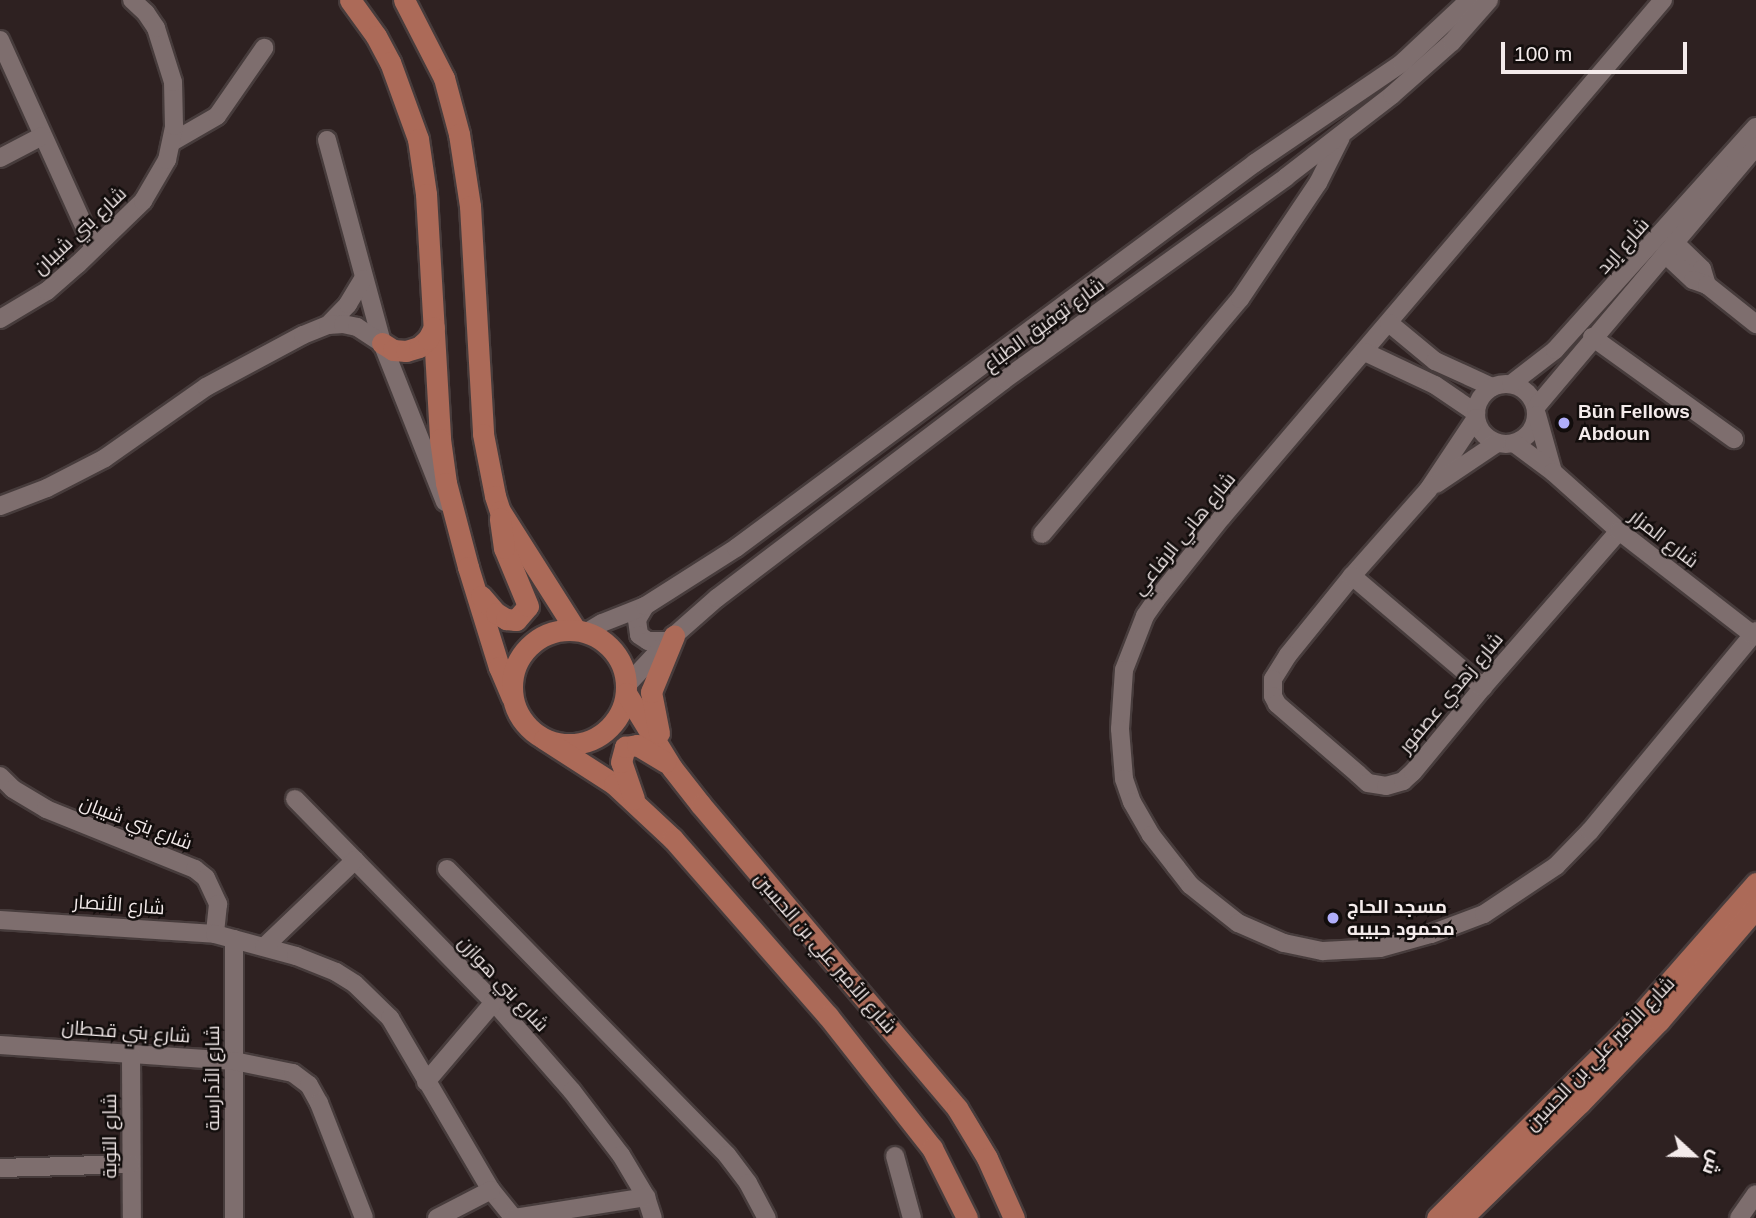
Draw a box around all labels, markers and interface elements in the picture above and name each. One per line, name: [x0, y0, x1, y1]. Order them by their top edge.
scale bar: [1504, 28, 1690, 72]
text: 100 m: [1514, 42, 1572, 65]
street label: شارع بني شيبان: [29, 182, 131, 280]
street label: شارع إربد: [1592, 213, 1654, 279]
street label: شارع توفيق الطباع: [979, 274, 1109, 376]
place label: Būn Fellows Abdoun: [1578, 401, 1690, 445]
marker: Būn Fellows Abdoun: [1556, 415, 1572, 431]
street label: شارع هاني الرفاعي: [1128, 468, 1240, 600]
street label: شارع المزار: [1625, 505, 1703, 573]
street label: شارع زهدي عصفور: [1394, 628, 1508, 758]
street label: شارع بني شيبان: [77, 791, 195, 855]
street label: شارع الأمير علي بن الحسين: [749, 868, 901, 1038]
street label: شارع الأنصار: [73, 890, 165, 920]
place label: مسجد الحاج محمود حبيبه: [1347, 896, 1455, 940]
marker: مسجد الحاج محمود حبيبه: [1325, 910, 1341, 926]
street label: شارع بني هوازن: [453, 931, 553, 1037]
street label: شارع الأمير علي بن الحسين: [1520, 972, 1680, 1136]
street label: شارع بني قحطان: [61, 1016, 191, 1048]
street label: شارع الأدارسة: [202, 1025, 224, 1131]
street label: شارع التوبة: [99, 1093, 121, 1179]
north arrow: [1658, 1120, 1728, 1190]
text: ش: [1699, 1148, 1727, 1178]

